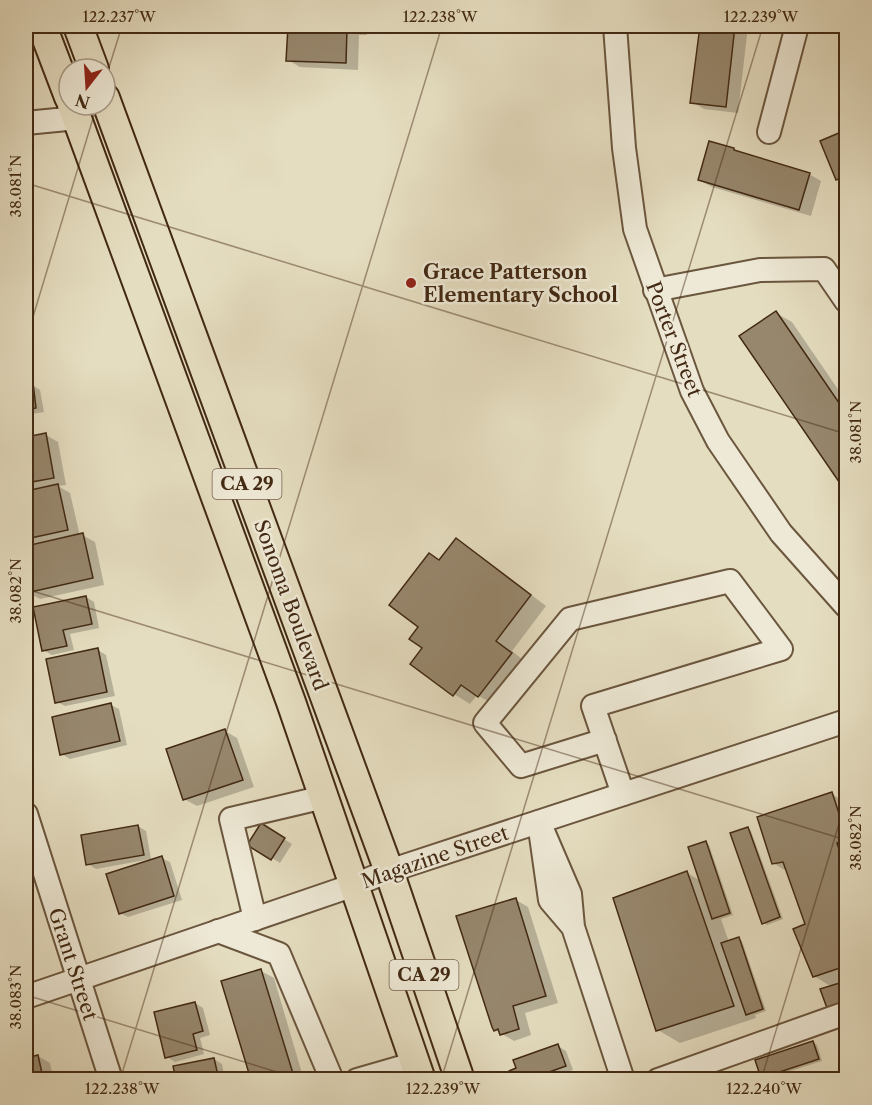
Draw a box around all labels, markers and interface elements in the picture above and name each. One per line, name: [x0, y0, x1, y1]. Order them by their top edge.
text: 122.237°W: [82, 7, 156, 26]
text: 122.238°W: [403, 7, 478, 26]
text: 122.239°W: [724, 7, 799, 26]
north arrow: [57, 57, 117, 117]
text: N: [73, 90, 92, 113]
text: 38.081°N: [6, 155, 25, 217]
place label: Grace Patterson Elementary School: [423, 260, 618, 307]
marker: Grace Patterson Elementary School: [404, 276, 418, 290]
street label: Porter Street: [641, 278, 707, 400]
text: 38.081°N: [846, 401, 865, 463]
road number: CA 29: [212, 469, 282, 499]
street label: Sonoma Boulevard: [249, 516, 333, 694]
text: 38.082°N: [6, 558, 25, 624]
text: 38.082°N: [846, 805, 865, 871]
street label: Magazine Street: [358, 821, 512, 893]
street label: Grant Street: [44, 905, 102, 1023]
road number: CA 29: [390, 960, 458, 990]
text: 38.083°N: [6, 965, 25, 1029]
text: 122.238°W: [85, 1079, 160, 1098]
text: 122.239°W: [406, 1079, 481, 1098]
text: 122.240°W: [726, 1079, 802, 1098]

